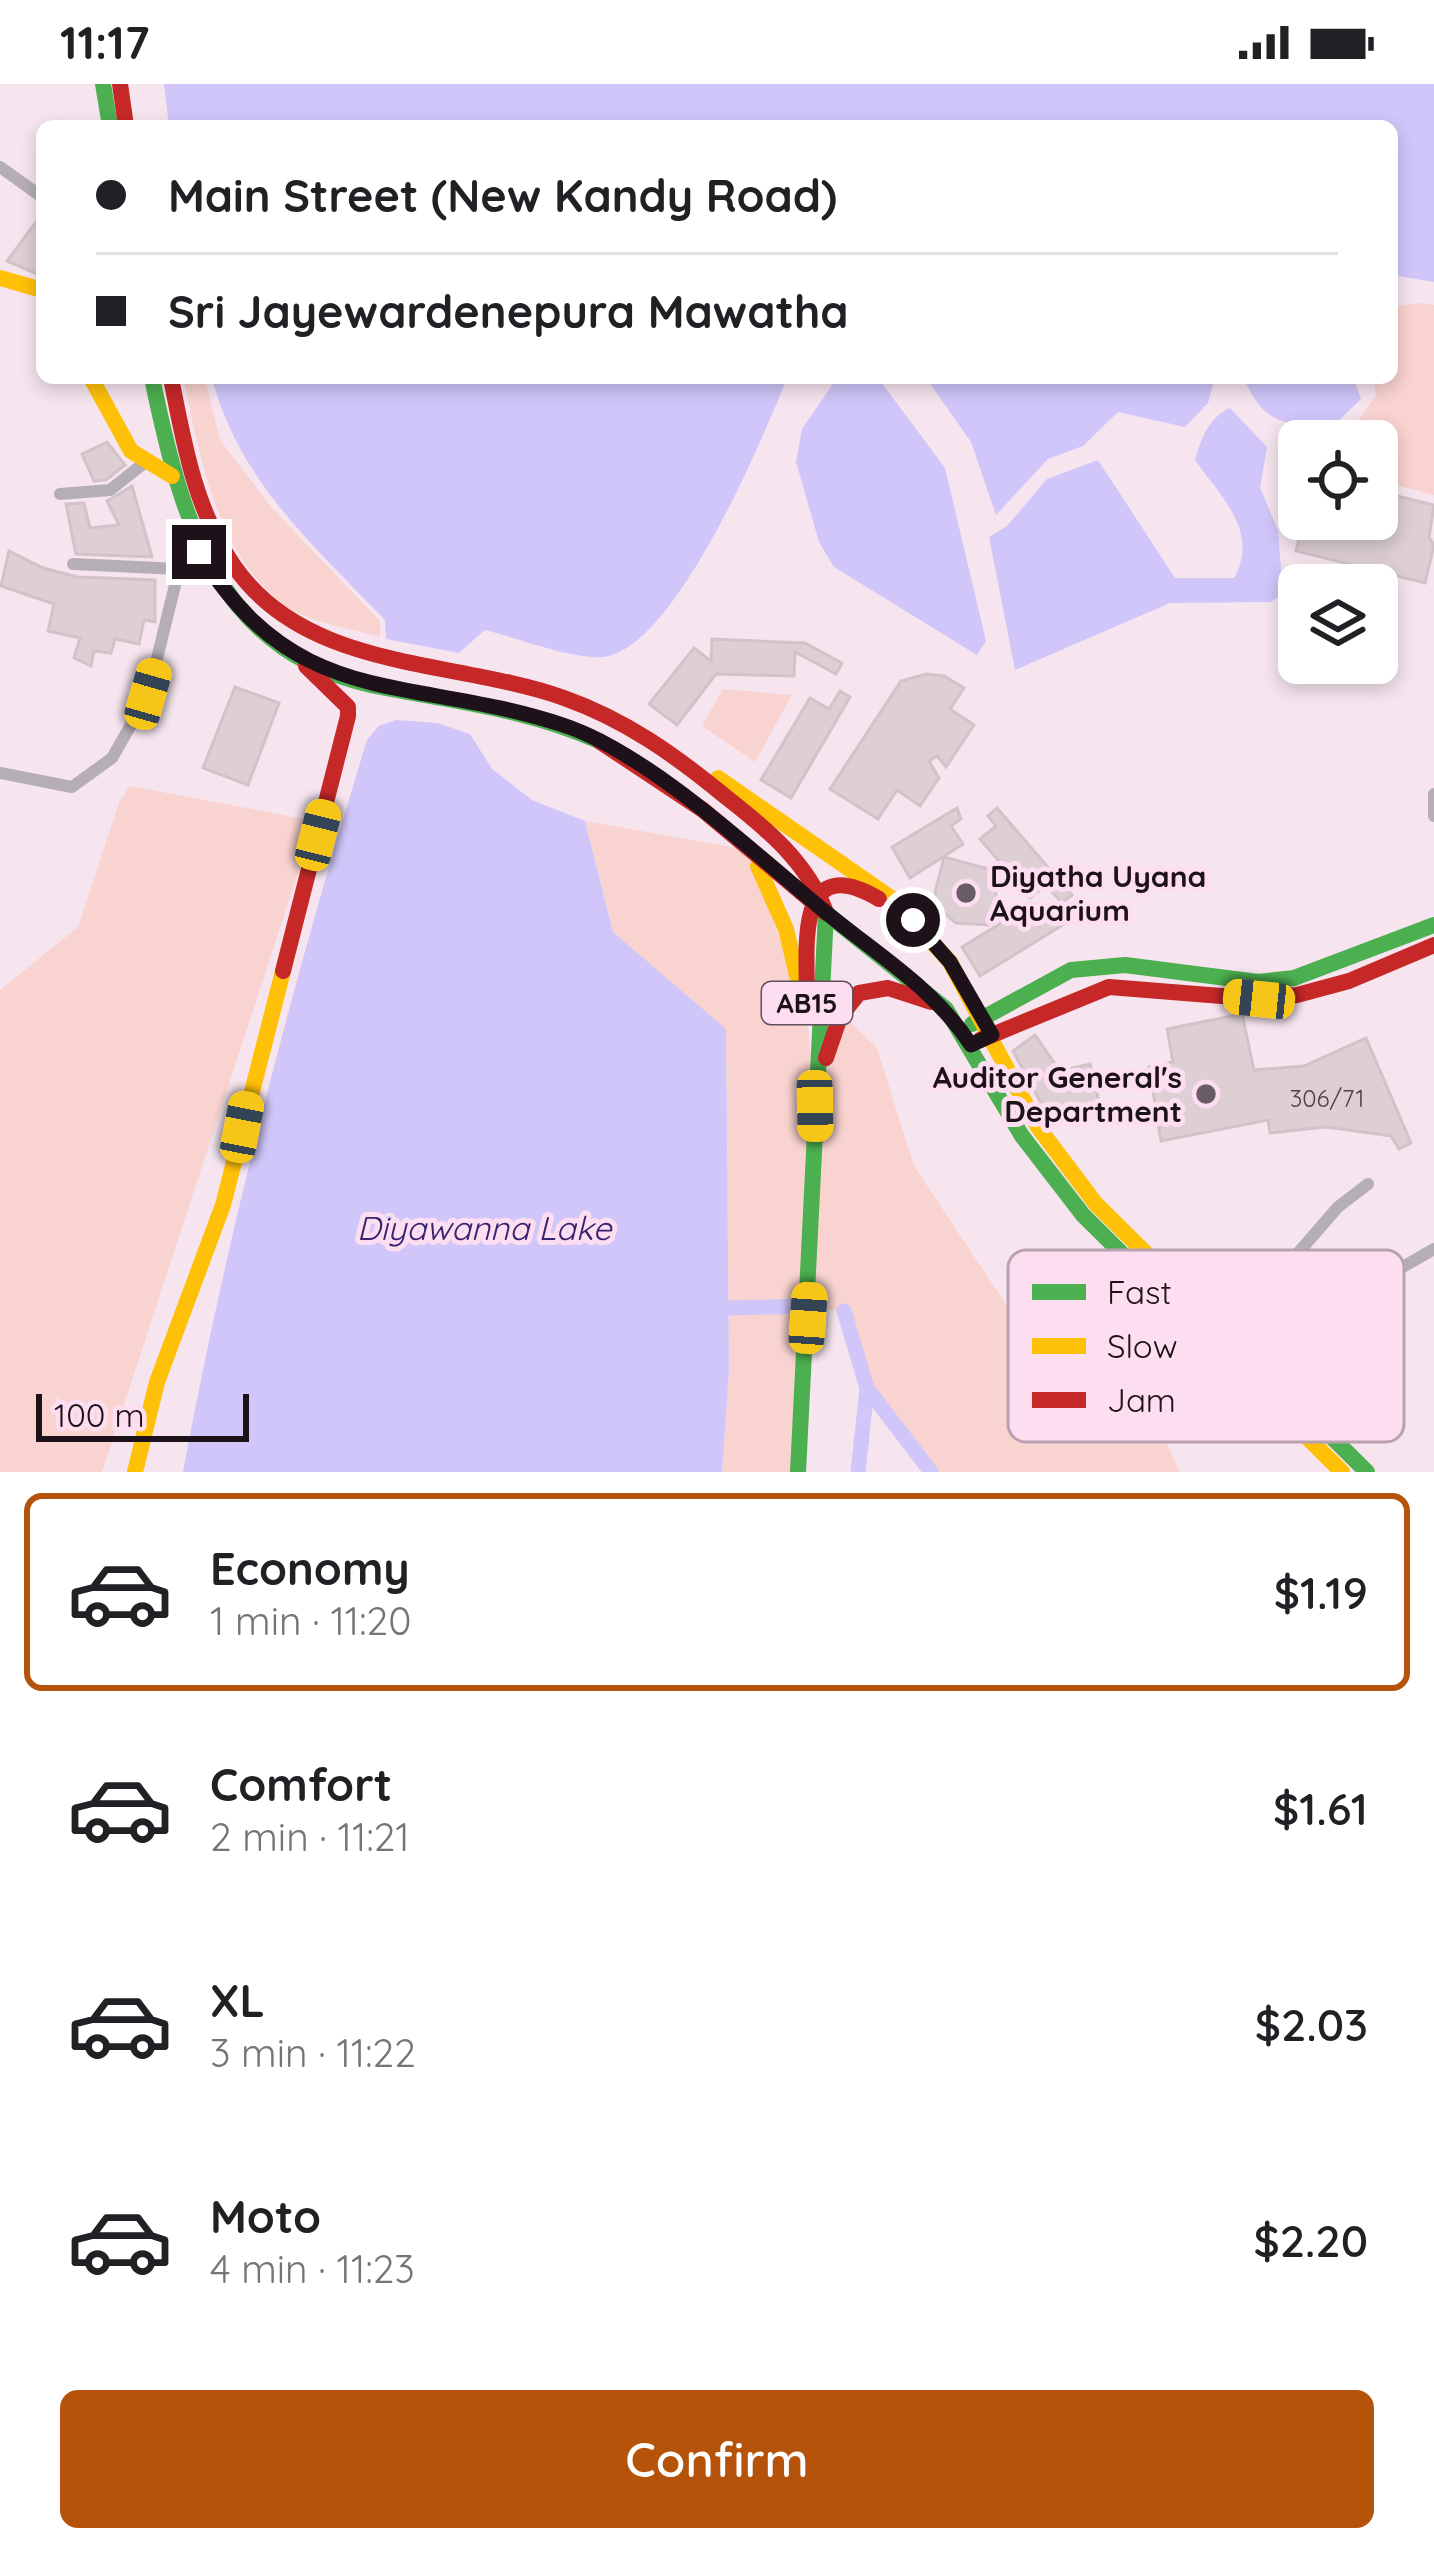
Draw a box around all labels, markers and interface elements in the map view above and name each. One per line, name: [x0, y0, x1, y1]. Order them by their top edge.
text: 11:17: [60, 14, 150, 70]
text: Main Street (New Kandy Road): [168, 167, 837, 223]
text: Sri Jayewardenepura Mawatha: [168, 283, 849, 339]
map controls: [1278, 420, 1398, 684]
button: locate: [1278, 420, 1398, 540]
route end: [172, 525, 226, 579]
button: layers: [1278, 564, 1398, 684]
car: [121, 654, 175, 734]
car: [292, 796, 344, 874]
place label: Diyatha Uyana Aquarium: [990, 857, 1206, 929]
marker: Diyatha Uyana Aquarium: [953, 880, 979, 906]
route start: [886, 893, 940, 947]
car: [1221, 977, 1297, 1021]
road number: AB15: [762, 982, 852, 1024]
place label: Auditor General's Department: [933, 1058, 1182, 1130]
car: [796, 1070, 834, 1142]
marker: Auditor General's Department: [1193, 1081, 1219, 1107]
house number: 306/71: [1290, 1083, 1364, 1113]
car: [217, 1088, 267, 1166]
water label: Diyawanna Lake: [357, 1207, 613, 1248]
legend: [1008, 1250, 1404, 1442]
text: Fast: [1107, 1271, 1172, 1312]
car: [788, 1281, 828, 1355]
text: Slow: [1107, 1325, 1178, 1366]
text: Jam: [1107, 1379, 1176, 1420]
scale bar: [36, 1388, 249, 1441]
text: 100 m: [54, 1394, 145, 1435]
icon: car: [66, 1538, 174, 1646]
text: Economy: [210, 1540, 410, 1596]
text: $1.19: [1274, 1564, 1368, 1620]
text: 1 min · 11:20: [210, 1596, 411, 1645]
icon: car: [66, 1754, 174, 1862]
text: Comfort: [210, 1756, 392, 1812]
text: $1.61: [1273, 1780, 1368, 1836]
text: 2 min · 11:21: [210, 1812, 410, 1861]
icon: car: [66, 1970, 174, 2078]
text: XL: [210, 1972, 265, 2028]
text: $2.03: [1255, 1996, 1368, 2052]
text: 3 min · 11:22: [210, 2028, 416, 2077]
icon: car: [66, 2186, 174, 2294]
text: Moto: [210, 2188, 321, 2244]
text: $2.20: [1253, 2212, 1368, 2268]
text: 4 min · 11:23: [210, 2244, 415, 2293]
button: Confirm: [60, 2390, 1374, 2528]

